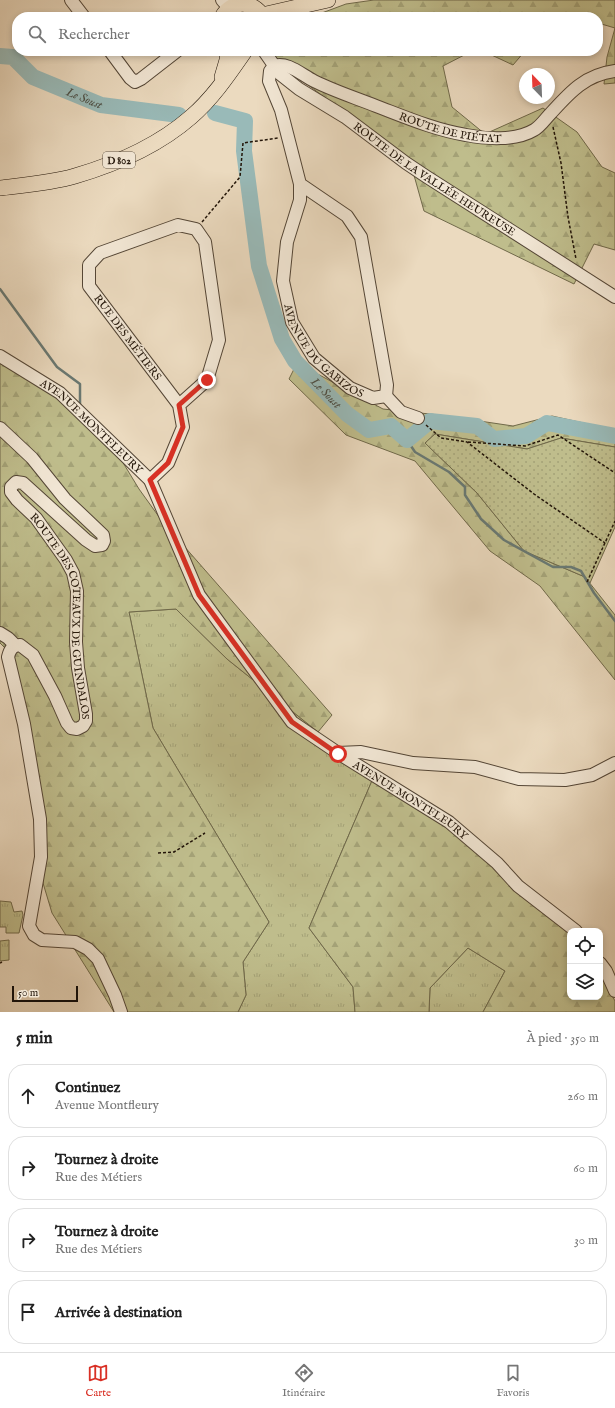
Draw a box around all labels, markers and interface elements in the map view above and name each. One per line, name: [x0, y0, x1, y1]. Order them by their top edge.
search box: [12, 12, 603, 56]
icon: search: [26, 23, 48, 45]
text: Rechercher: [58, 25, 130, 44]
north arrow: [519, 68, 555, 104]
water label: Le Soust: [63, 84, 106, 113]
street label: ROUTE DE PIÉTAT: [397, 110, 502, 146]
street label: ROUTE DE LA VALLÉE HEUREUSE: [350, 120, 518, 240]
road number: D 802: [103, 152, 135, 168]
street label: RUE DES MÉTIERS: [90, 292, 164, 384]
street label: AVENUE DU GABIZOS: [280, 302, 366, 401]
route end: [198, 371, 216, 389]
water label: Le Soust: [307, 374, 345, 413]
street label: AVENUE MONTFLEURY: [36, 376, 146, 478]
street label: ROUTE DES COTEAUX DE GUINDALOS: [27, 510, 92, 720]
route start: [329, 745, 347, 763]
street label: AVENUE MONTFLEURY: [349, 757, 471, 843]
map controls: [567, 928, 603, 1000]
button: locate: [567, 928, 603, 964]
button: layers: [567, 964, 603, 1000]
scale bar: [12, 984, 78, 1003]
text: 50 m: [18, 986, 38, 1000]
text: 5 min: [16, 1028, 53, 1049]
text: À pied · 350 m: [527, 1030, 599, 1047]
text: Continuez: [55, 1078, 120, 1097]
icon: ahead: [17, 1085, 39, 1107]
text: 260 m: [567, 1088, 598, 1105]
text: Avenue Montfleury: [55, 1097, 159, 1114]
text: Tournez à droite: [55, 1150, 158, 1169]
icon: right: [17, 1157, 39, 1179]
text: 60 m: [573, 1160, 598, 1177]
text: Rue des Métiers: [55, 1169, 142, 1186]
text: Tournez à droite: [55, 1222, 158, 1241]
icon: right: [17, 1229, 39, 1251]
text: 30 m: [574, 1232, 598, 1249]
text: Rue des Métiers: [55, 1241, 142, 1258]
icon: arrive: [17, 1301, 39, 1323]
text: Arrivée à destination: [55, 1303, 182, 1322]
tab: Carte: [86, 1362, 111, 1400]
tab: Itinéraire: [282, 1362, 325, 1400]
tab: Favoris: [496, 1362, 529, 1400]

